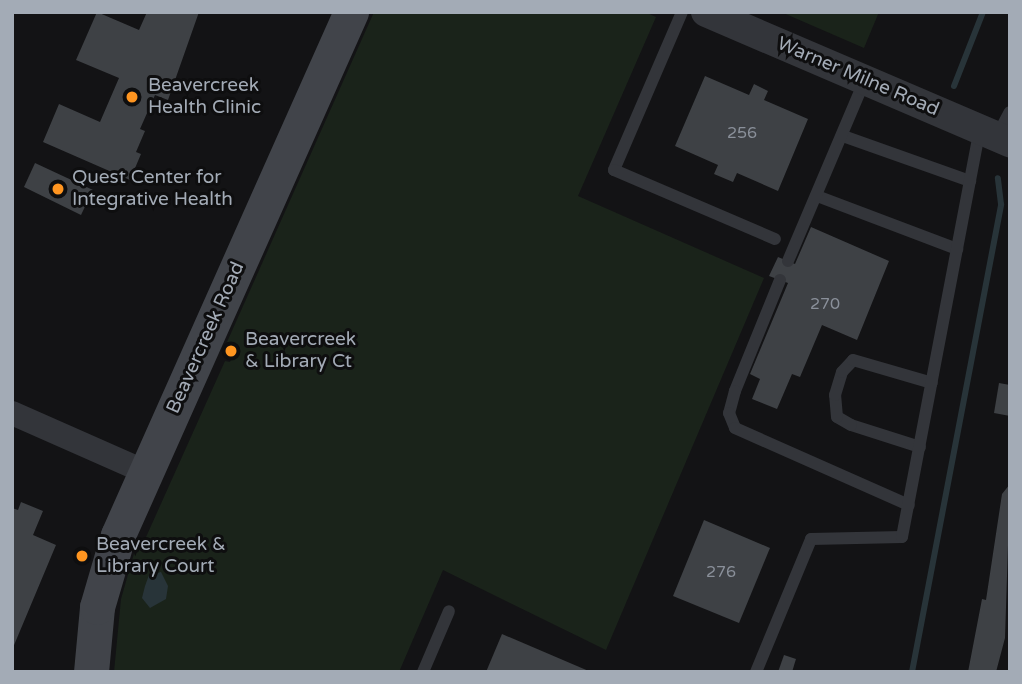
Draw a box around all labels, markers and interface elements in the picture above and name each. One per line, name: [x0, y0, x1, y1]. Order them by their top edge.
street label: Warner Milne Road: [774, 33, 942, 121]
place label: Beavercreek Health Clinic: [148, 75, 261, 119]
marker: Beavercreek Health Clinic: [122, 87, 142, 107]
house number: 256: [727, 123, 757, 143]
place label: Quest Center for Integrative Health: [72, 167, 233, 211]
marker: Quest Center for Integrative Health: [50, 181, 66, 197]
street label: Beavercreek Road: [162, 259, 250, 417]
house number: 270: [810, 294, 840, 314]
place label: Beavercreek & Library Ct: [245, 329, 356, 373]
marker: Beavercreek & Library Ct: [223, 343, 239, 359]
place label: Beavercreek & Library Court: [96, 534, 226, 578]
marker: Beavercreek & Library Court: [74, 548, 90, 564]
house number: 276: [706, 562, 736, 582]

